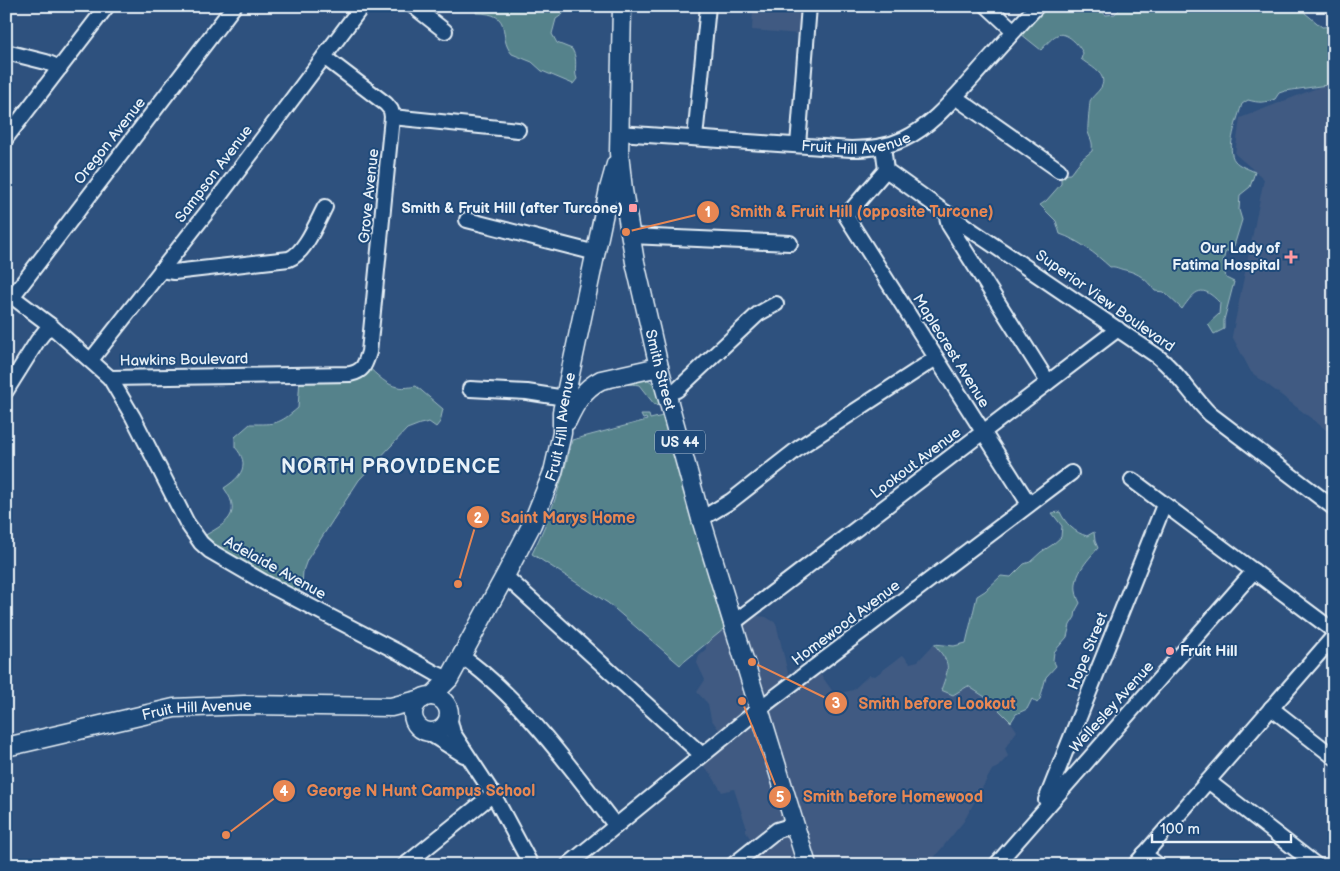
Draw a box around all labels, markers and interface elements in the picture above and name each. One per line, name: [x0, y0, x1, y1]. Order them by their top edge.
street label: Oregon Avenue: [70, 94, 150, 188]
street label: Sampson Avenue: [171, 121, 257, 227]
street label: Fruit Hill Avenue: [801, 128, 914, 159]
street label: Grove Avenue: [355, 148, 383, 244]
callout: Smith & Fruit Hill (opposite Turcone): [695, 196, 1004, 227]
place label: Smith & Fruit Hill (after Turcone): [401, 199, 623, 218]
marker: Smith & Fruit Hill (after Turcone): [627, 202, 639, 214]
text: 1: [705, 203, 711, 222]
text: Smith & Fruit Hill (opposite Turcone): [730, 203, 994, 222]
place label: Our Lady of Fatima Hospital: [1172, 239, 1280, 275]
street label: Superior View Boulevard: [1032, 246, 1178, 356]
marker: Our Lady of Fatima Hospital: [1284, 250, 1298, 264]
street label: Maplecrest Avenue: [908, 291, 994, 412]
street label: Smith Street: [641, 327, 680, 413]
street label: Hawkins Boulevard: [120, 349, 248, 371]
street label: Fruit Hill Avenue: [541, 371, 580, 484]
street label: Lookout Avenue: [867, 423, 965, 503]
road number: US 44: [655, 431, 705, 454]
district label: NORTH PROVIDENCE: [281, 455, 501, 479]
callout: Saint Marys Home: [466, 502, 645, 533]
text: 2: [474, 509, 483, 528]
text: Saint Marys Home: [501, 509, 635, 528]
street label: Adelaide Avenue: [221, 532, 329, 604]
street label: Homewood Avenue: [788, 576, 904, 670]
street label: Hope Street: [1064, 609, 1112, 693]
place label: Fruit Hill: [1180, 642, 1238, 661]
marker: Fruit Hill: [1164, 645, 1176, 657]
street label: Wellesley Avenue: [1066, 657, 1158, 757]
callout: Smith before Lookout: [823, 688, 1026, 719]
text: 3: [832, 694, 841, 713]
street label: Fruit Hill Avenue: [140, 695, 252, 725]
text: Smith before Lookout: [858, 695, 1016, 714]
callout: George N Hunt Campus School: [271, 775, 545, 806]
callout: Smith before Homewood: [768, 781, 993, 812]
text: 4: [280, 782, 289, 801]
text: George N Hunt Campus School: [307, 782, 535, 801]
text: 5: [776, 788, 785, 807]
text: Smith before Homewood: [803, 788, 983, 807]
scale bar: [1152, 811, 1291, 843]
text: 100 m: [1160, 820, 1200, 839]

